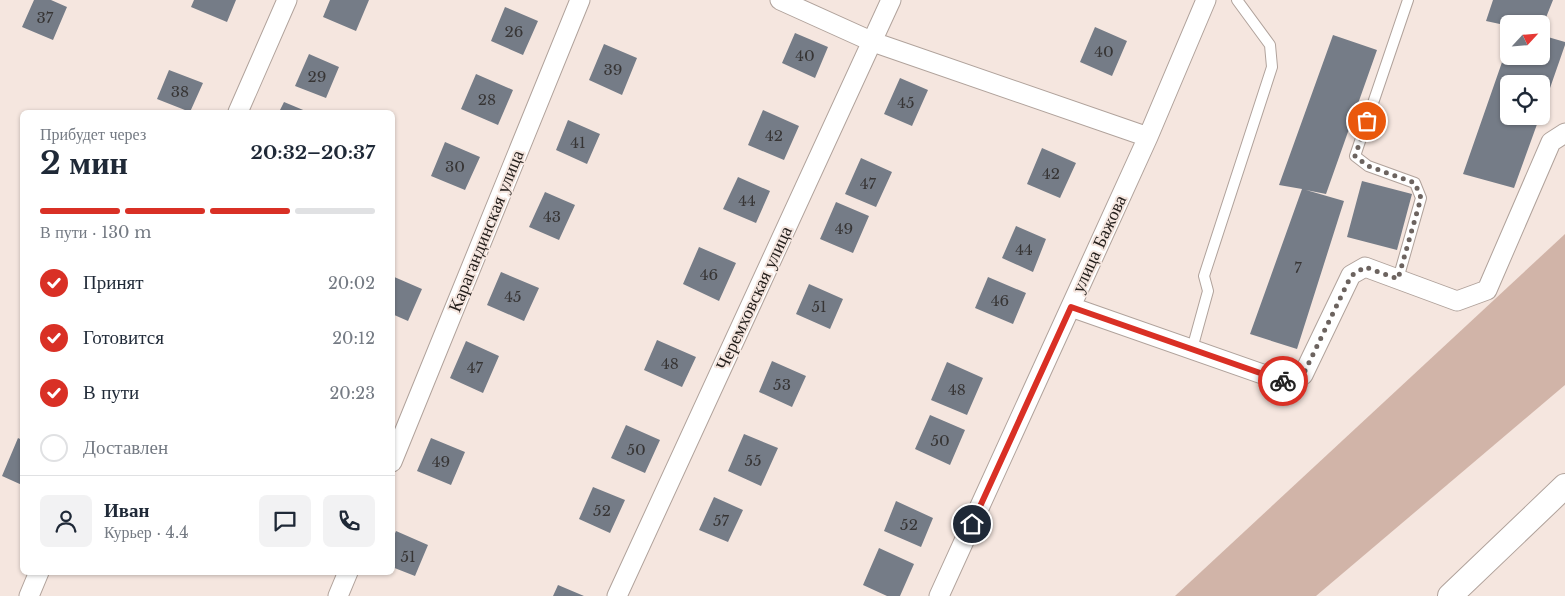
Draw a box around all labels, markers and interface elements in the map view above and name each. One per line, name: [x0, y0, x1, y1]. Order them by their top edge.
house number: 37: [37, 8, 54, 27]
north arrow: [1500, 15, 1550, 65]
map controls: [1500, 15, 1550, 125]
house number: 26: [505, 22, 523, 41]
house number: 40: [1094, 42, 1114, 61]
house number: 40: [795, 46, 815, 65]
house number: 39: [604, 60, 622, 79]
house number: 29: [308, 67, 326, 86]
button: locate: [1500, 75, 1550, 125]
house number: 38: [171, 82, 189, 101]
house number: 28: [478, 90, 496, 109]
house number: 45: [897, 93, 915, 112]
pin: [1346, 100, 1388, 142]
icon: bag: [1353, 107, 1381, 135]
text: Прибудет через: [40, 124, 146, 144]
house number: 42: [765, 126, 783, 145]
house number: 41: [570, 133, 586, 152]
text: 20:32–20:37: [251, 141, 375, 164]
text: 2 мин: [40, 143, 128, 183]
street label: Карагандинская улица: [443, 147, 529, 315]
house number: 30: [445, 157, 465, 176]
house number: 42: [1042, 164, 1060, 183]
house number: 47: [860, 174, 877, 193]
house number: 44: [738, 191, 756, 210]
street label: улица Бажова: [1067, 192, 1131, 296]
house number: 43: [543, 207, 561, 226]
house number: 49: [835, 219, 853, 238]
text: В пути · 130 m: [40, 222, 151, 242]
street label: Черемховская улица: [711, 223, 797, 373]
house number: 44: [1015, 240, 1033, 259]
house number: 7: [1294, 258, 1302, 277]
house number: 46: [700, 265, 718, 284]
icon: check: [40, 269, 68, 297]
text: Принят: [83, 271, 144, 294]
text: 20:02: [328, 273, 375, 293]
house number: 45: [504, 287, 522, 306]
house number: 46: [991, 291, 1009, 310]
house number: 51: [811, 297, 827, 316]
icon: check: [40, 324, 68, 352]
text: Готовится: [83, 326, 164, 349]
text: 20:12: [332, 328, 375, 348]
house number: 48: [661, 354, 679, 373]
courier: [1258, 356, 1308, 406]
house number: 47: [467, 358, 484, 377]
icon: bike: [1269, 367, 1297, 395]
house number: 53: [773, 375, 791, 394]
icon: check: [40, 379, 68, 407]
house number: 48: [948, 380, 966, 399]
text: В пути: [83, 381, 139, 404]
text: 20:23: [329, 383, 375, 403]
house number: 50: [930, 431, 950, 450]
text: Доставлен: [83, 436, 168, 459]
house number: 50: [626, 440, 646, 459]
house number: 55: [744, 451, 762, 470]
house number: 49: [432, 452, 450, 471]
button: person: [40, 495, 92, 547]
button: chat: [259, 495, 311, 547]
button: phone: [323, 495, 375, 547]
text: Иван: [104, 499, 150, 522]
house number: 52: [593, 501, 611, 520]
pin: [951, 503, 993, 545]
icon: home: [958, 510, 986, 538]
house number: 57: [713, 511, 729, 530]
house number: 52: [900, 515, 918, 534]
text: Курьер · 4.4: [104, 522, 189, 542]
house number: 51: [400, 547, 416, 566]

